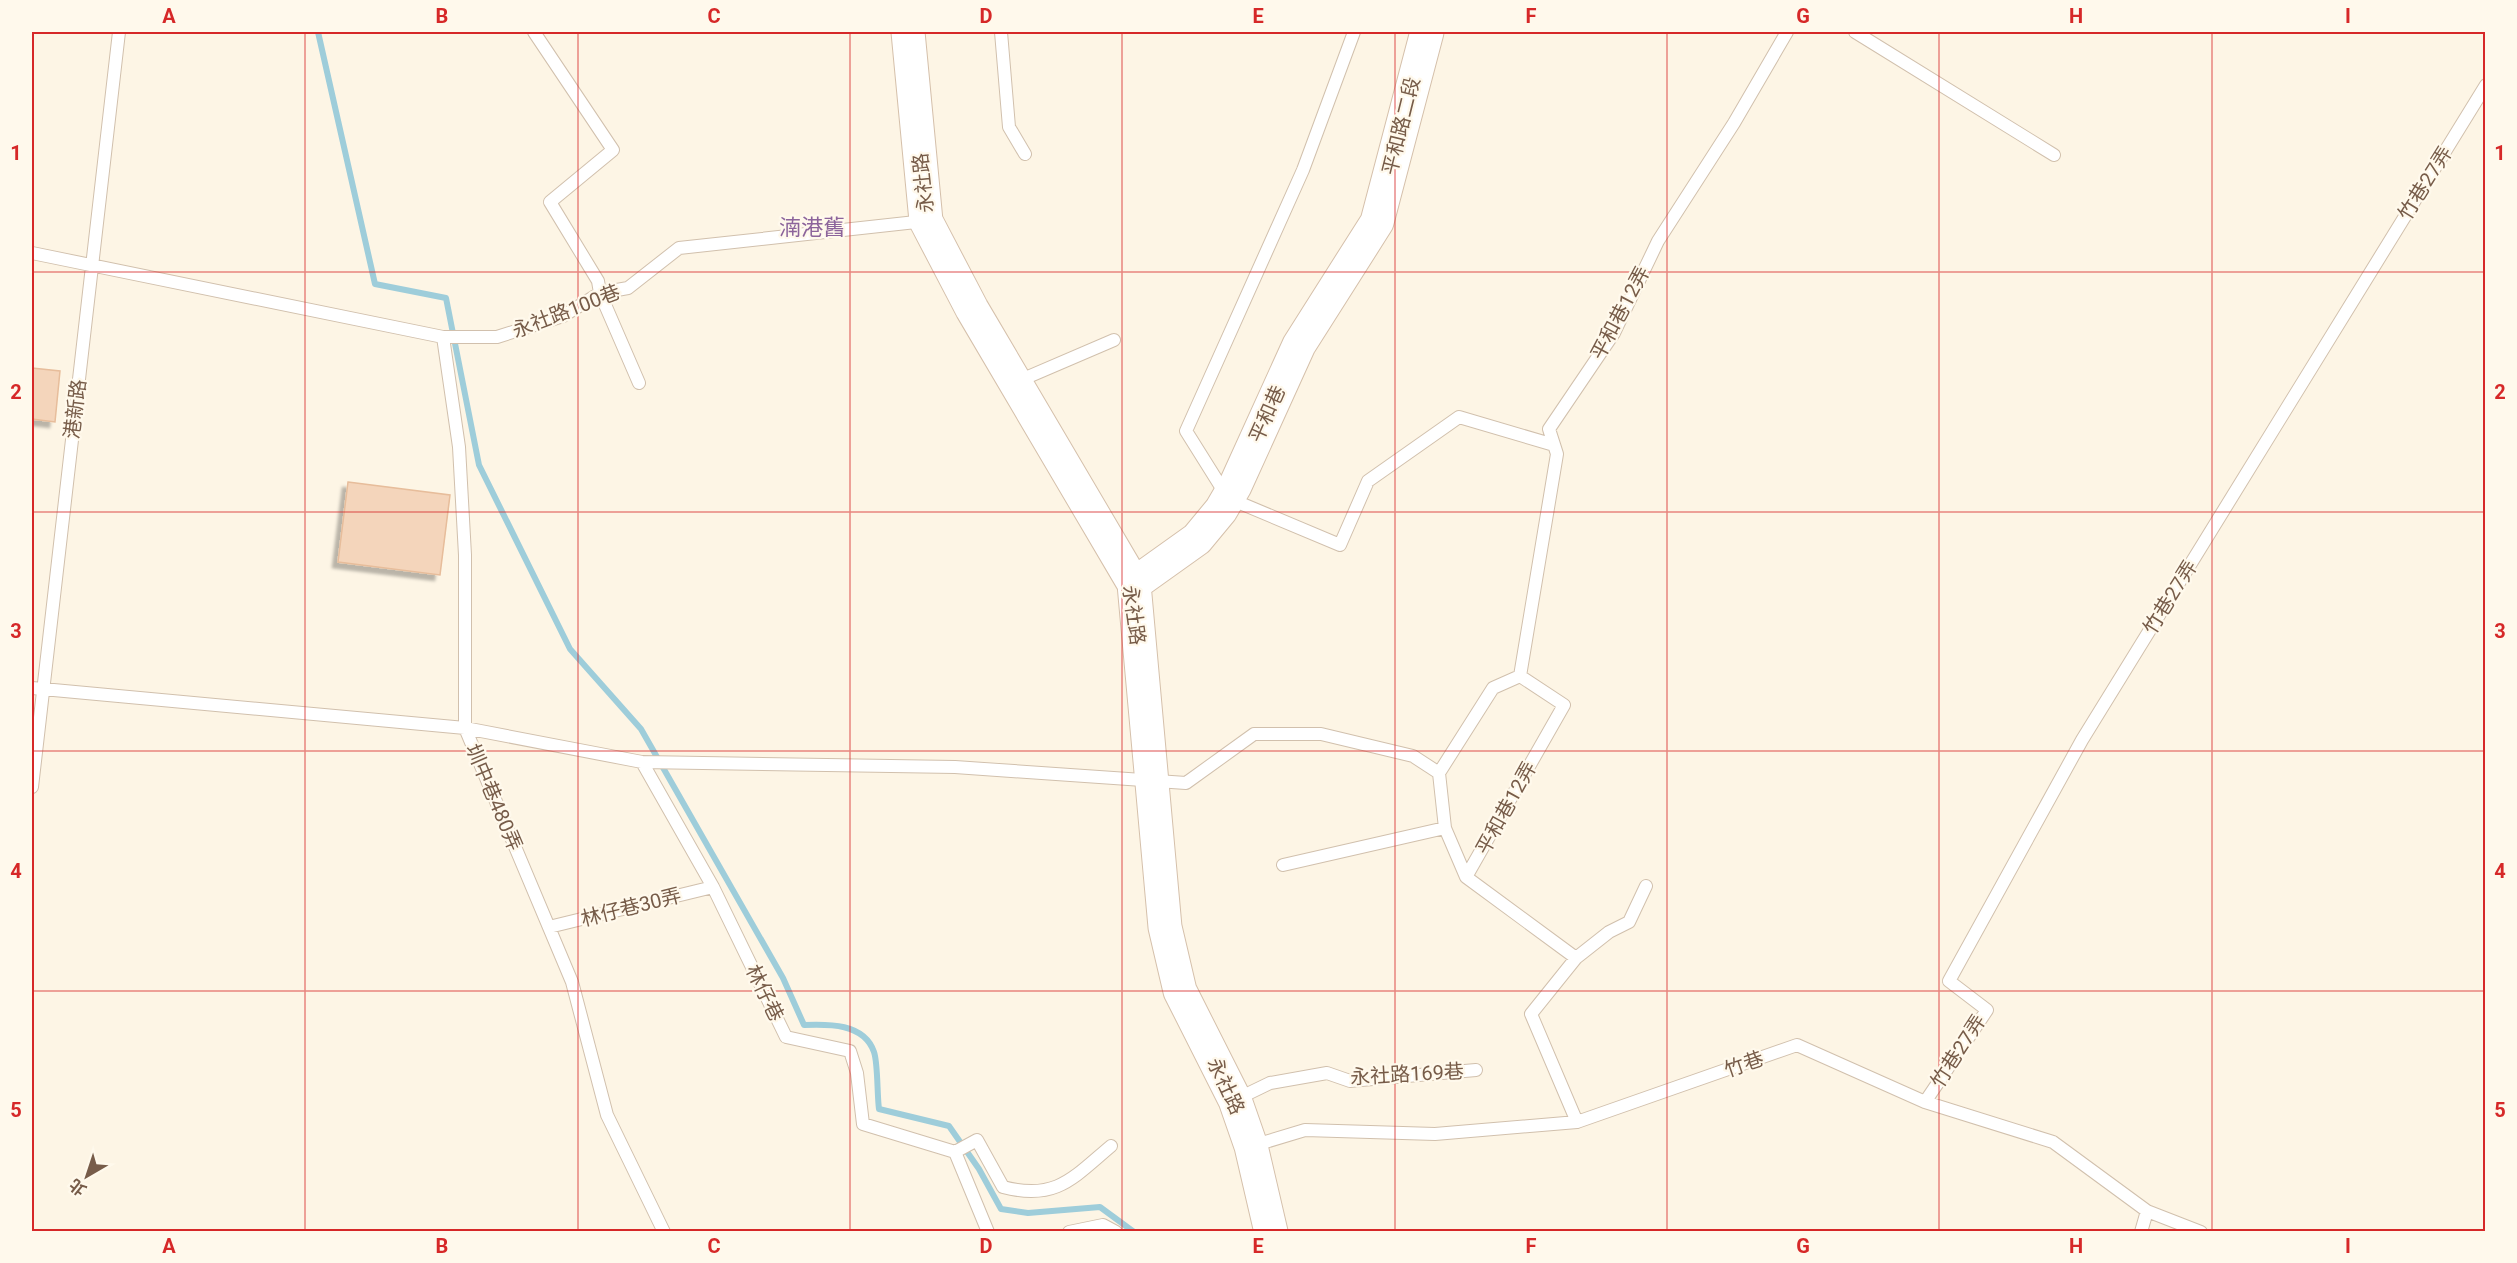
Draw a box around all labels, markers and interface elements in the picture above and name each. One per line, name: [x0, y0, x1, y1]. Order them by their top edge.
text: A: [162, 4, 176, 28]
text: B: [436, 4, 448, 28]
text: C: [707, 4, 721, 28]
text: D: [980, 4, 993, 28]
text: E: [1252, 4, 1264, 28]
text: F: [1526, 4, 1537, 28]
text: G: [1796, 4, 1810, 28]
text: H: [2069, 4, 2083, 28]
text: I: [2345, 4, 2351, 28]
street label: 平和路二段: [1377, 75, 1425, 177]
text: 1: [10, 141, 22, 165]
text: 1: [2494, 141, 2506, 165]
street label: 竹巷27弄: [2393, 142, 2457, 224]
street label: 永社路: [908, 152, 938, 214]
district label: 湳港舊: [779, 215, 845, 240]
street label: 平和巷12弄: [1585, 262, 1655, 364]
street label: 永社路100巷: [509, 279, 623, 343]
street label: 港新路: [59, 378, 91, 440]
text: 2: [10, 380, 22, 404]
text: 2: [2494, 380, 2506, 404]
street label: 平和巷: [1244, 382, 1290, 446]
street label: 竹巷27弄: [2138, 556, 2202, 638]
street label: 永社路: [1118, 584, 1150, 646]
text: 3: [10, 619, 22, 643]
text: 3: [2494, 619, 2506, 643]
street label: 圳中巷480弄: [461, 740, 527, 854]
street label: 平和巷12弄: [1471, 757, 1541, 859]
text: 4: [10, 859, 22, 883]
text: 4: [2494, 859, 2506, 883]
street label: 林仔巷30弄: [578, 883, 684, 931]
street label: 林仔巷: [741, 961, 789, 1025]
street label: 竹巷27弄: [1925, 1010, 1991, 1092]
street label: 竹巷: [1721, 1046, 1767, 1082]
street label: 永社路: [1202, 1054, 1250, 1118]
street label: 永社路169巷: [1350, 1059, 1464, 1089]
text: 5: [10, 1098, 22, 1122]
text: 5: [2494, 1098, 2506, 1122]
north arrow: [57, 1146, 117, 1206]
text: 北: [66, 1175, 90, 1200]
text: A: [162, 1234, 176, 1258]
text: B: [436, 1234, 448, 1258]
text: C: [707, 1234, 721, 1258]
text: D: [980, 1234, 993, 1258]
text: E: [1252, 1234, 1264, 1258]
text: F: [1526, 1234, 1537, 1258]
text: G: [1796, 1234, 1810, 1258]
text: H: [2069, 1234, 2083, 1258]
text: I: [2345, 1234, 2351, 1258]

